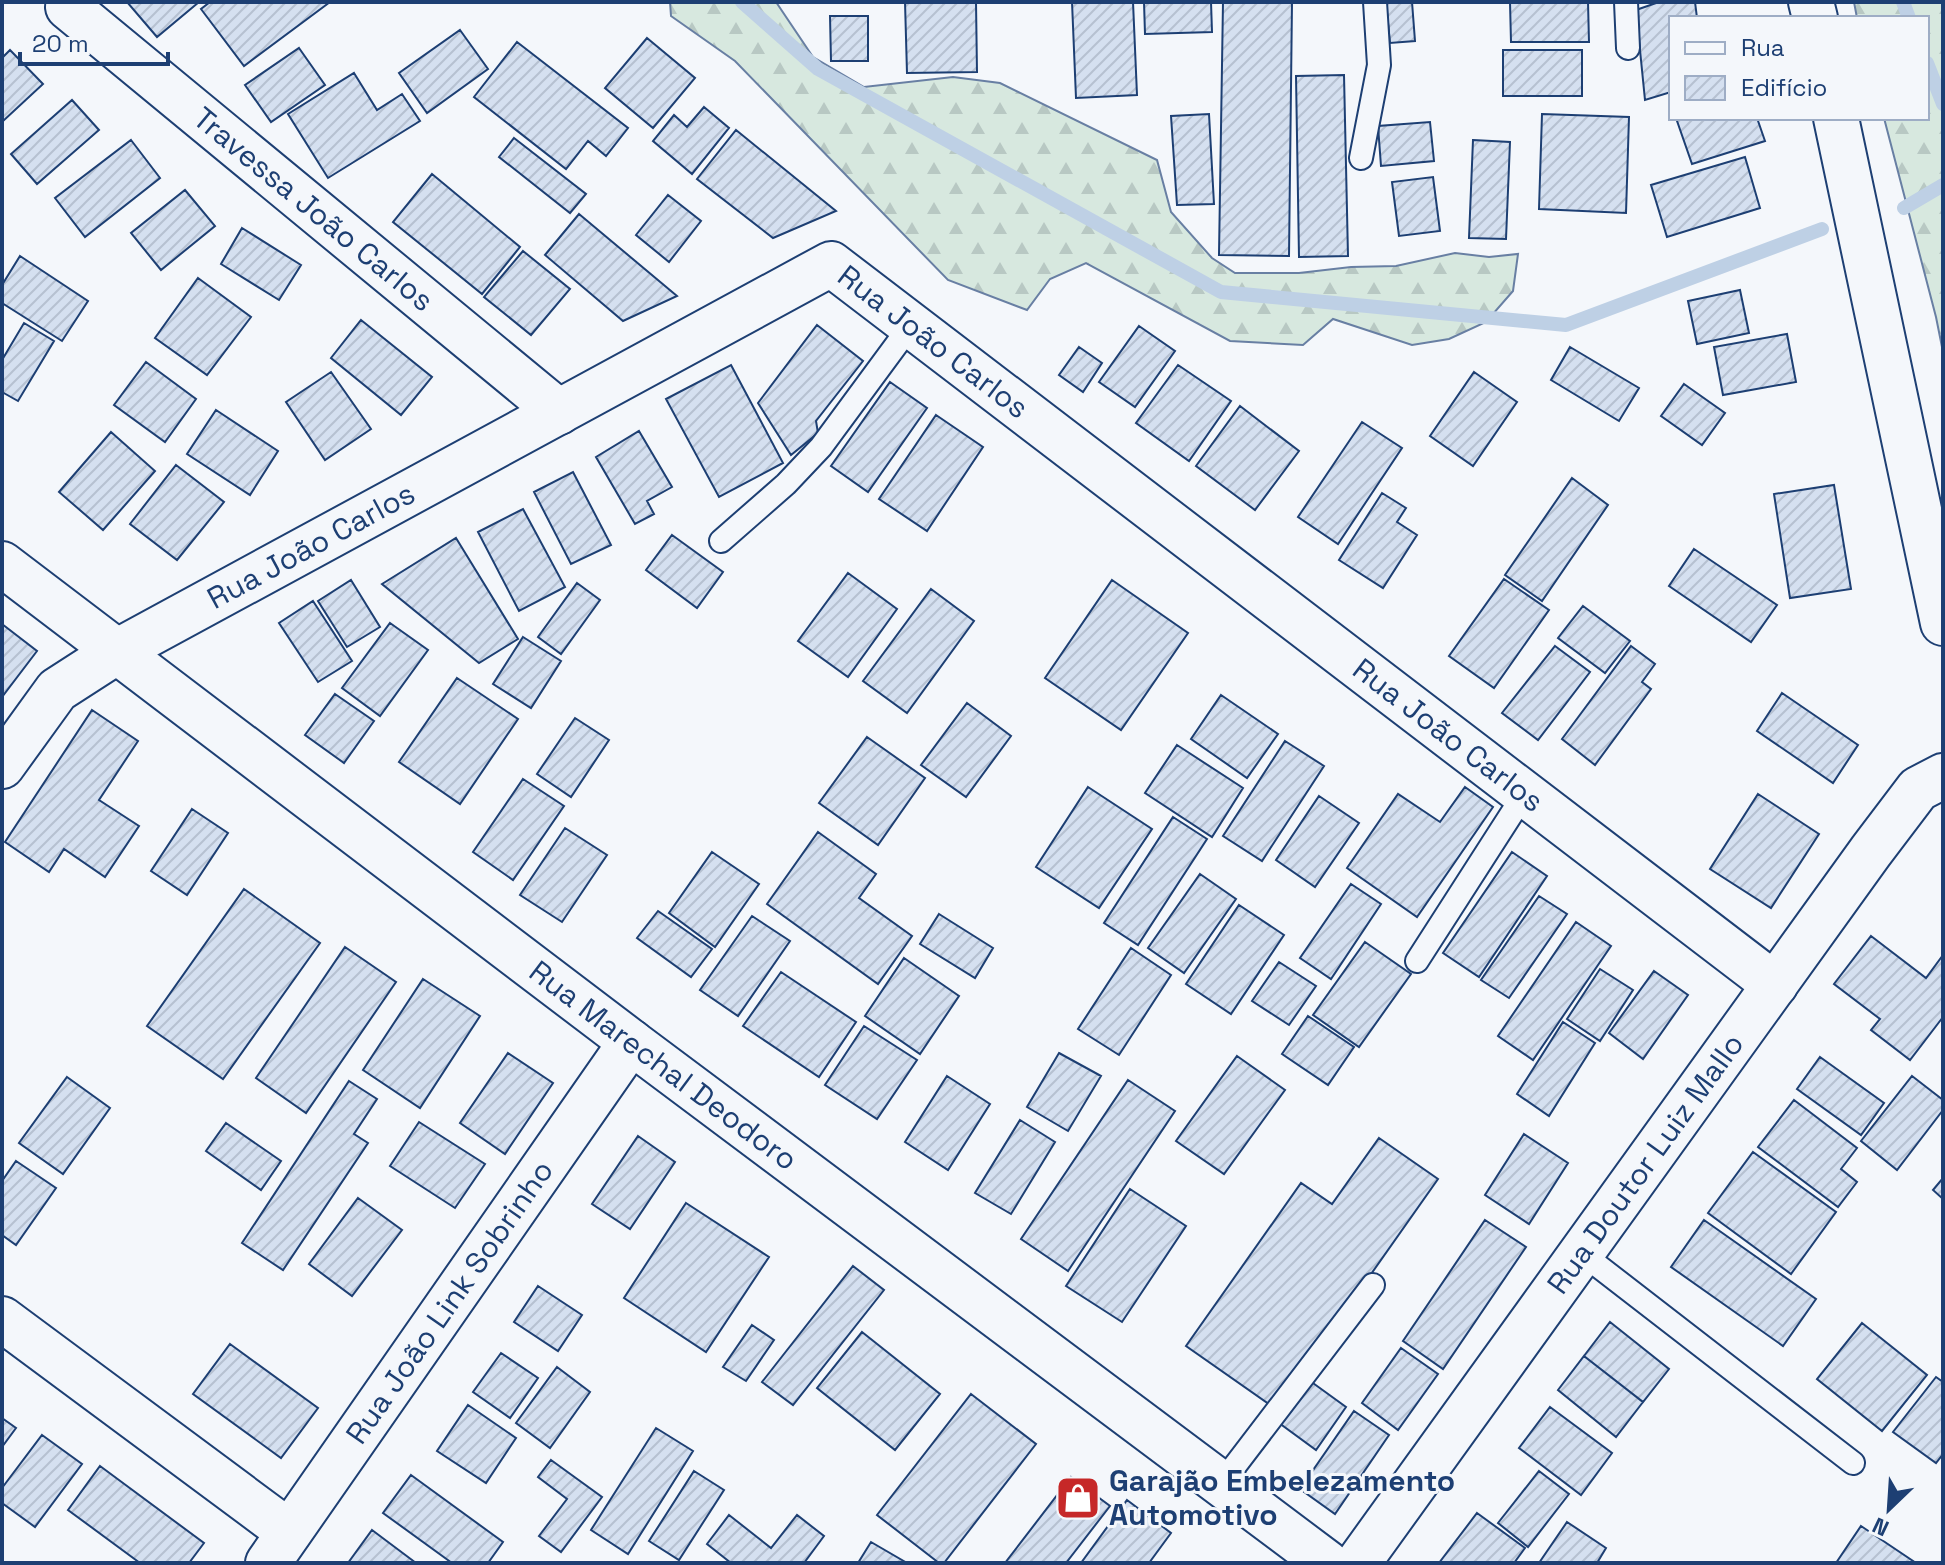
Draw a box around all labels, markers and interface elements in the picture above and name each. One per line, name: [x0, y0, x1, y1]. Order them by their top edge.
scale bar: [20, 16, 168, 66]
legend: [1669, 16, 1929, 120]
text: 20 m: [32, 28, 89, 59]
text: Rua: [1741, 32, 1785, 63]
text: Edifício: [1741, 72, 1827, 103]
street label: Travessa João Carlos: [185, 98, 442, 320]
street label: Rua João Carlos: [830, 256, 1037, 427]
street label: Rua João Carlos: [200, 474, 421, 618]
street label: Rua João Carlos: [1345, 649, 1552, 820]
street label: Rua Marechal Deodoro: [522, 952, 806, 1179]
street label: Rua Doutor Luiz Mallo: [1538, 1026, 1752, 1301]
street label: Rua João Link Sobrinho: [337, 1152, 562, 1451]
place label: Garajão Embelezamento Automotivo: [1109, 1461, 1455, 1534]
north arrow: [1849, 1469, 1929, 1549]
shop icon: Garajão Embelezamento Automotivo: [1054, 1474, 1102, 1522]
text: N: [1868, 1511, 1893, 1543]

